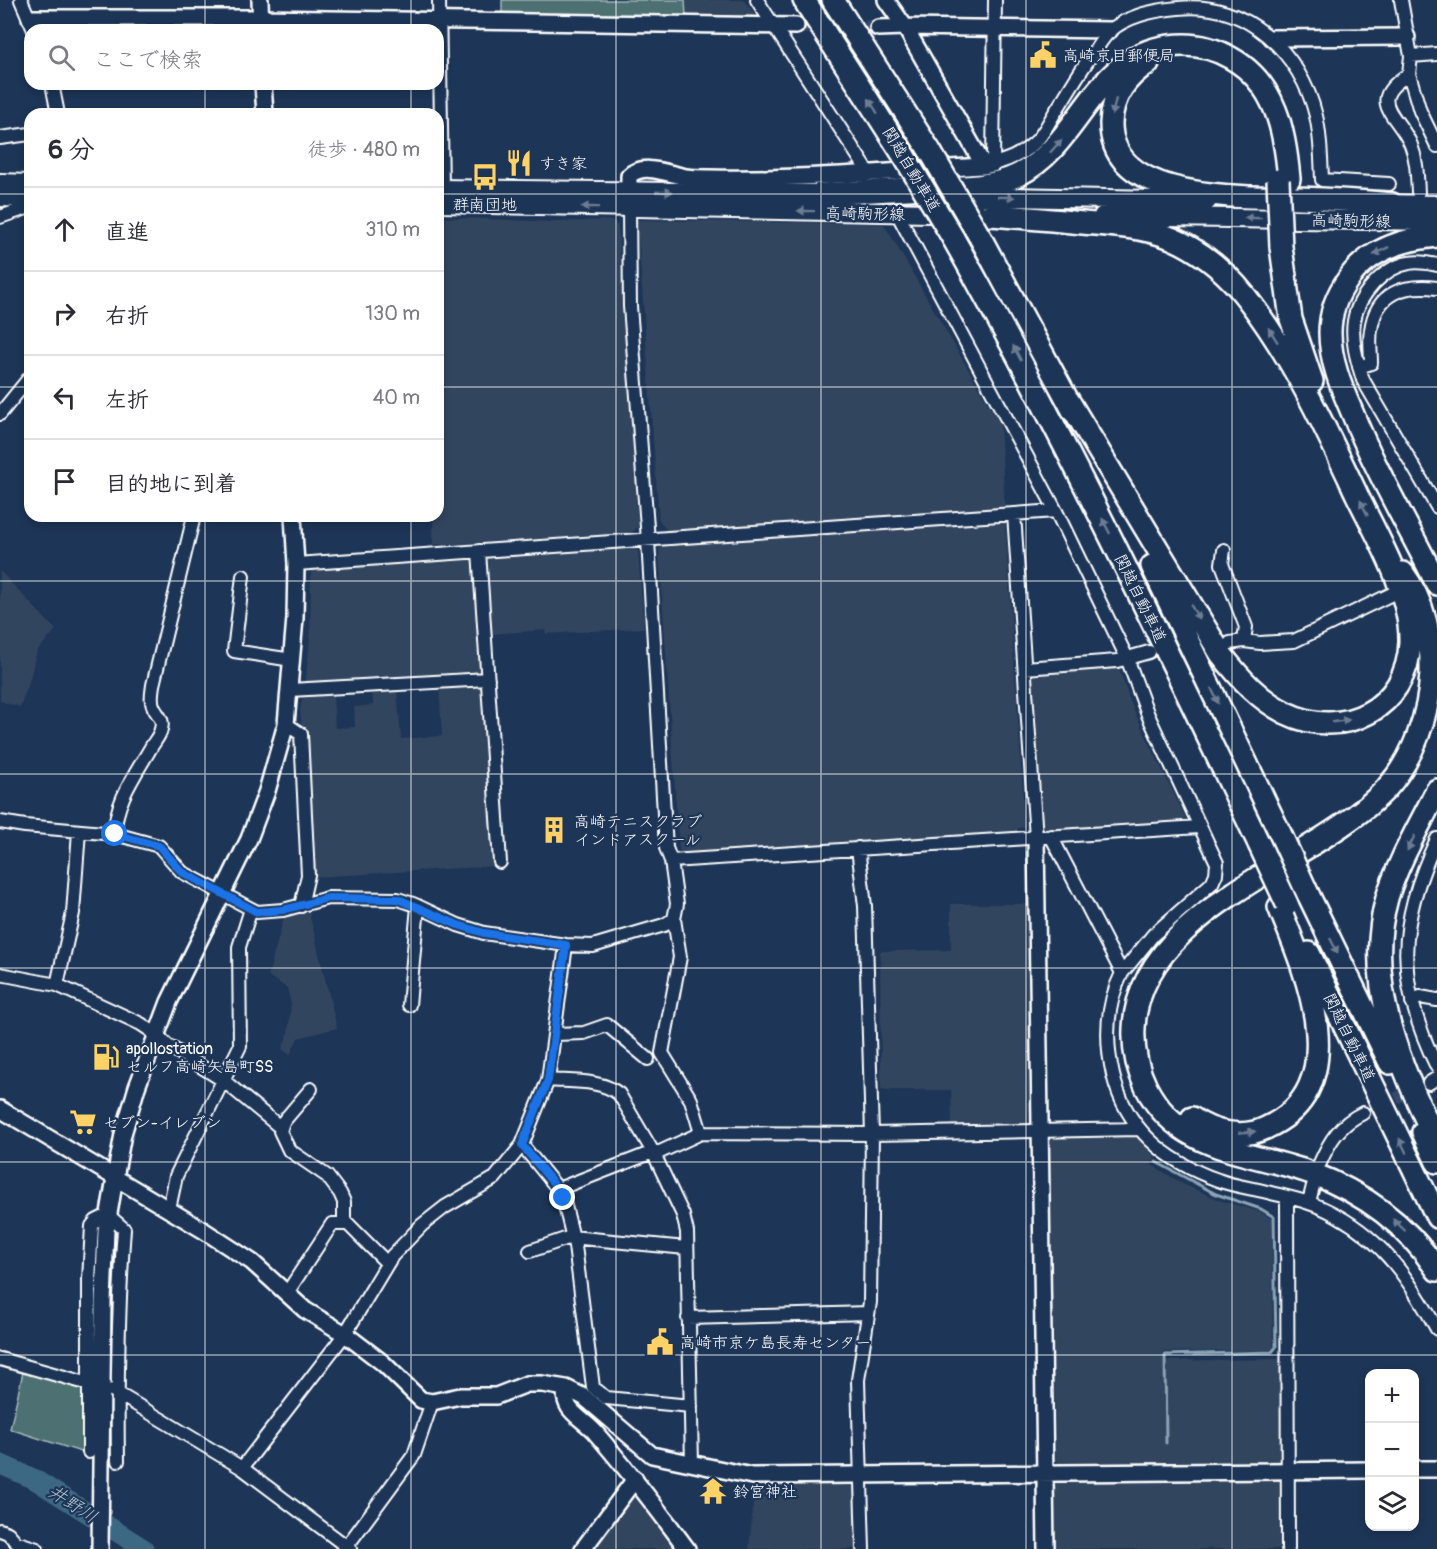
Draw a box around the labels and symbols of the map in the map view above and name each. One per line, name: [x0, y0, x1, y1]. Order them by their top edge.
public building icon: 高崎京目郵便局: [1028, 40, 1058, 70]
place label: 高崎京目郵便局: [1063, 46, 1175, 66]
one-way arrow: [868, 98, 879, 114]
one-way arrow: [1109, 98, 1118, 117]
street label: 関越自動車道: [878, 123, 944, 216]
one-way arrow: [1049, 139, 1062, 154]
restaurant icon: すき家: [504, 148, 534, 178]
place label: すき家: [539, 154, 587, 174]
bus stop icon: 群南団地: [470, 162, 500, 192]
one-way arrow: [655, 187, 674, 197]
one-way arrow: [997, 192, 1016, 202]
place label: 群南団地: [453, 195, 517, 215]
one-way arrow: [580, 202, 599, 212]
street label: 高崎駒形線: [825, 203, 905, 225]
one-way arrow: [796, 207, 815, 216]
street label: 高崎駒形線: [1311, 210, 1391, 232]
one-way arrow: [1243, 213, 1262, 223]
one-way arrow: [1372, 246, 1389, 256]
one-way arrow: [1267, 328, 1279, 344]
one-way arrow: [1012, 345, 1022, 362]
one-way arrow: [1359, 499, 1368, 516]
one-way arrow: [1102, 518, 1111, 535]
street label: 関越自動車道: [1110, 551, 1170, 646]
one-way arrow: [1189, 604, 1200, 620]
one-way arrow: [1211, 688, 1220, 705]
one-way arrow: [1332, 717, 1351, 726]
place label: 高崎テニスクラブ インドアスクール: [574, 812, 702, 850]
building icon: 高崎テニスクラブ インドアスクール: [539, 815, 569, 845]
route start: [101, 820, 127, 846]
one-way arrow: [1407, 834, 1416, 851]
one-way arrow: [1329, 938, 1339, 955]
street label: 関越自動車道: [1319, 990, 1379, 1085]
place label: apollostation セルフ高崎矢島町SS: [126, 1039, 273, 1077]
fuel station icon: apollostation セルフ高崎矢島町SS: [91, 1042, 121, 1072]
supermarket icon: セブン-イレブン: [68, 1107, 98, 1137]
place label: セブン-イレブン: [103, 1113, 222, 1133]
one-way arrow: [1237, 1127, 1256, 1137]
one-way arrow: [1398, 1137, 1407, 1154]
route end: [549, 1184, 575, 1210]
one-way arrow: [1392, 1219, 1406, 1233]
public building icon: 高崎市京ケ島長寿センター: [645, 1327, 675, 1357]
place label: 高崎市京ケ島長寿センター: [680, 1333, 871, 1353]
temple icon: 鈴宮神社: [698, 1476, 728, 1506]
water label: 井野川: [44, 1480, 102, 1529]
place label: 鈴宮神社: [733, 1482, 797, 1502]

